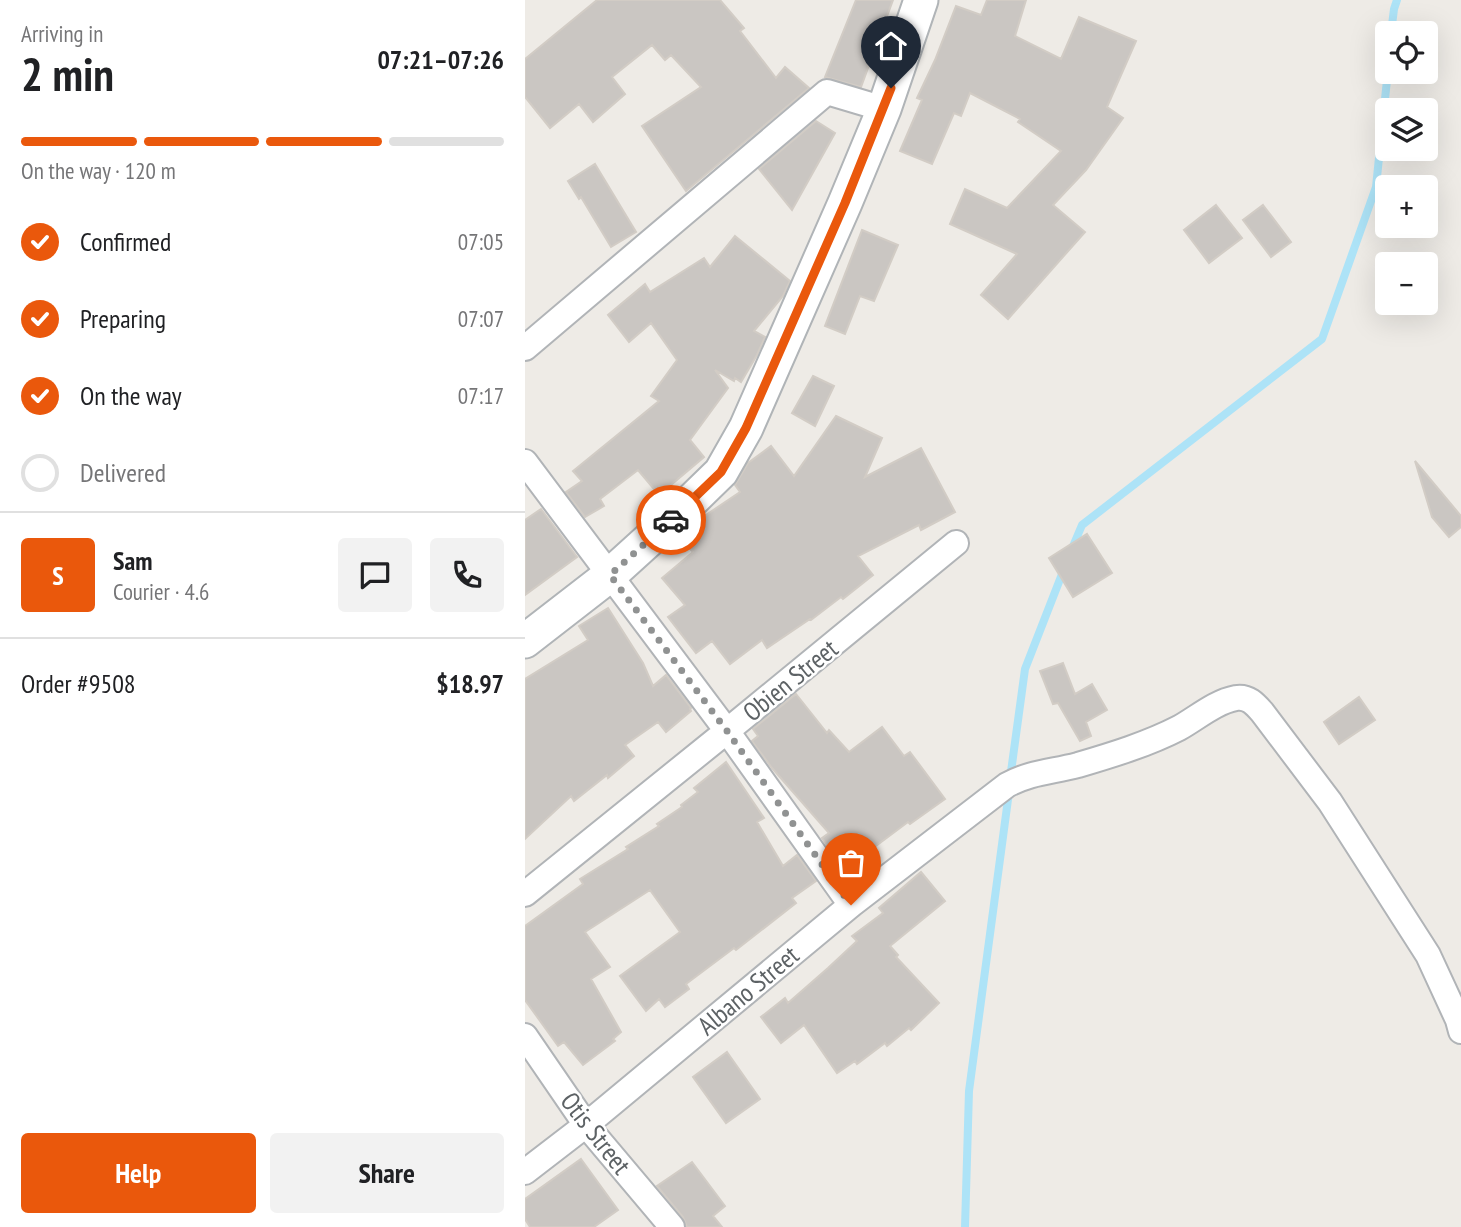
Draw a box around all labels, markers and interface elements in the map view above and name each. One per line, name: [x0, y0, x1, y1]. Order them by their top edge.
pin: [861, 16, 921, 88]
text: Arriving in: [21, 19, 103, 48]
map controls: [1375, 21, 1438, 315]
button: locate: [1375, 21, 1438, 84]
icon: home: [872, 27, 910, 65]
text: 07:21–07:26: [377, 43, 504, 76]
text: 2 min: [21, 44, 114, 104]
button: layers: [1375, 98, 1438, 161]
text: On the way · 120 m: [21, 156, 176, 185]
button: +: [1375, 175, 1438, 238]
icon: check: [21, 223, 59, 261]
text: Confirmed: [80, 225, 171, 258]
text: 07:05: [458, 227, 504, 256]
button: −: [1375, 252, 1438, 315]
icon: check: [21, 300, 59, 338]
text: Preparing: [80, 302, 166, 335]
text: 07:07: [458, 304, 504, 333]
icon: check: [21, 377, 59, 415]
text: On the way: [80, 379, 182, 412]
text: 07:17: [458, 381, 504, 410]
text: Delivered: [80, 456, 166, 489]
courier: [636, 485, 706, 555]
icon: car: [652, 501, 690, 539]
button: chat: [338, 538, 412, 612]
button: phone: [430, 538, 504, 612]
text: Sam: [113, 544, 152, 577]
text: S: [52, 559, 64, 592]
text: Courier · 4.6: [113, 577, 209, 606]
street label: Obien Street: [736, 632, 844, 728]
text: Order #9508: [21, 667, 136, 700]
text: $18.97: [436, 667, 504, 700]
pin: [821, 833, 881, 905]
icon: bag: [832, 844, 870, 882]
street label: Albano Street: [691, 938, 805, 1042]
street label: Otis Street: [554, 1085, 638, 1181]
button: Help: [21, 1133, 256, 1213]
button: Share: [270, 1133, 504, 1213]

